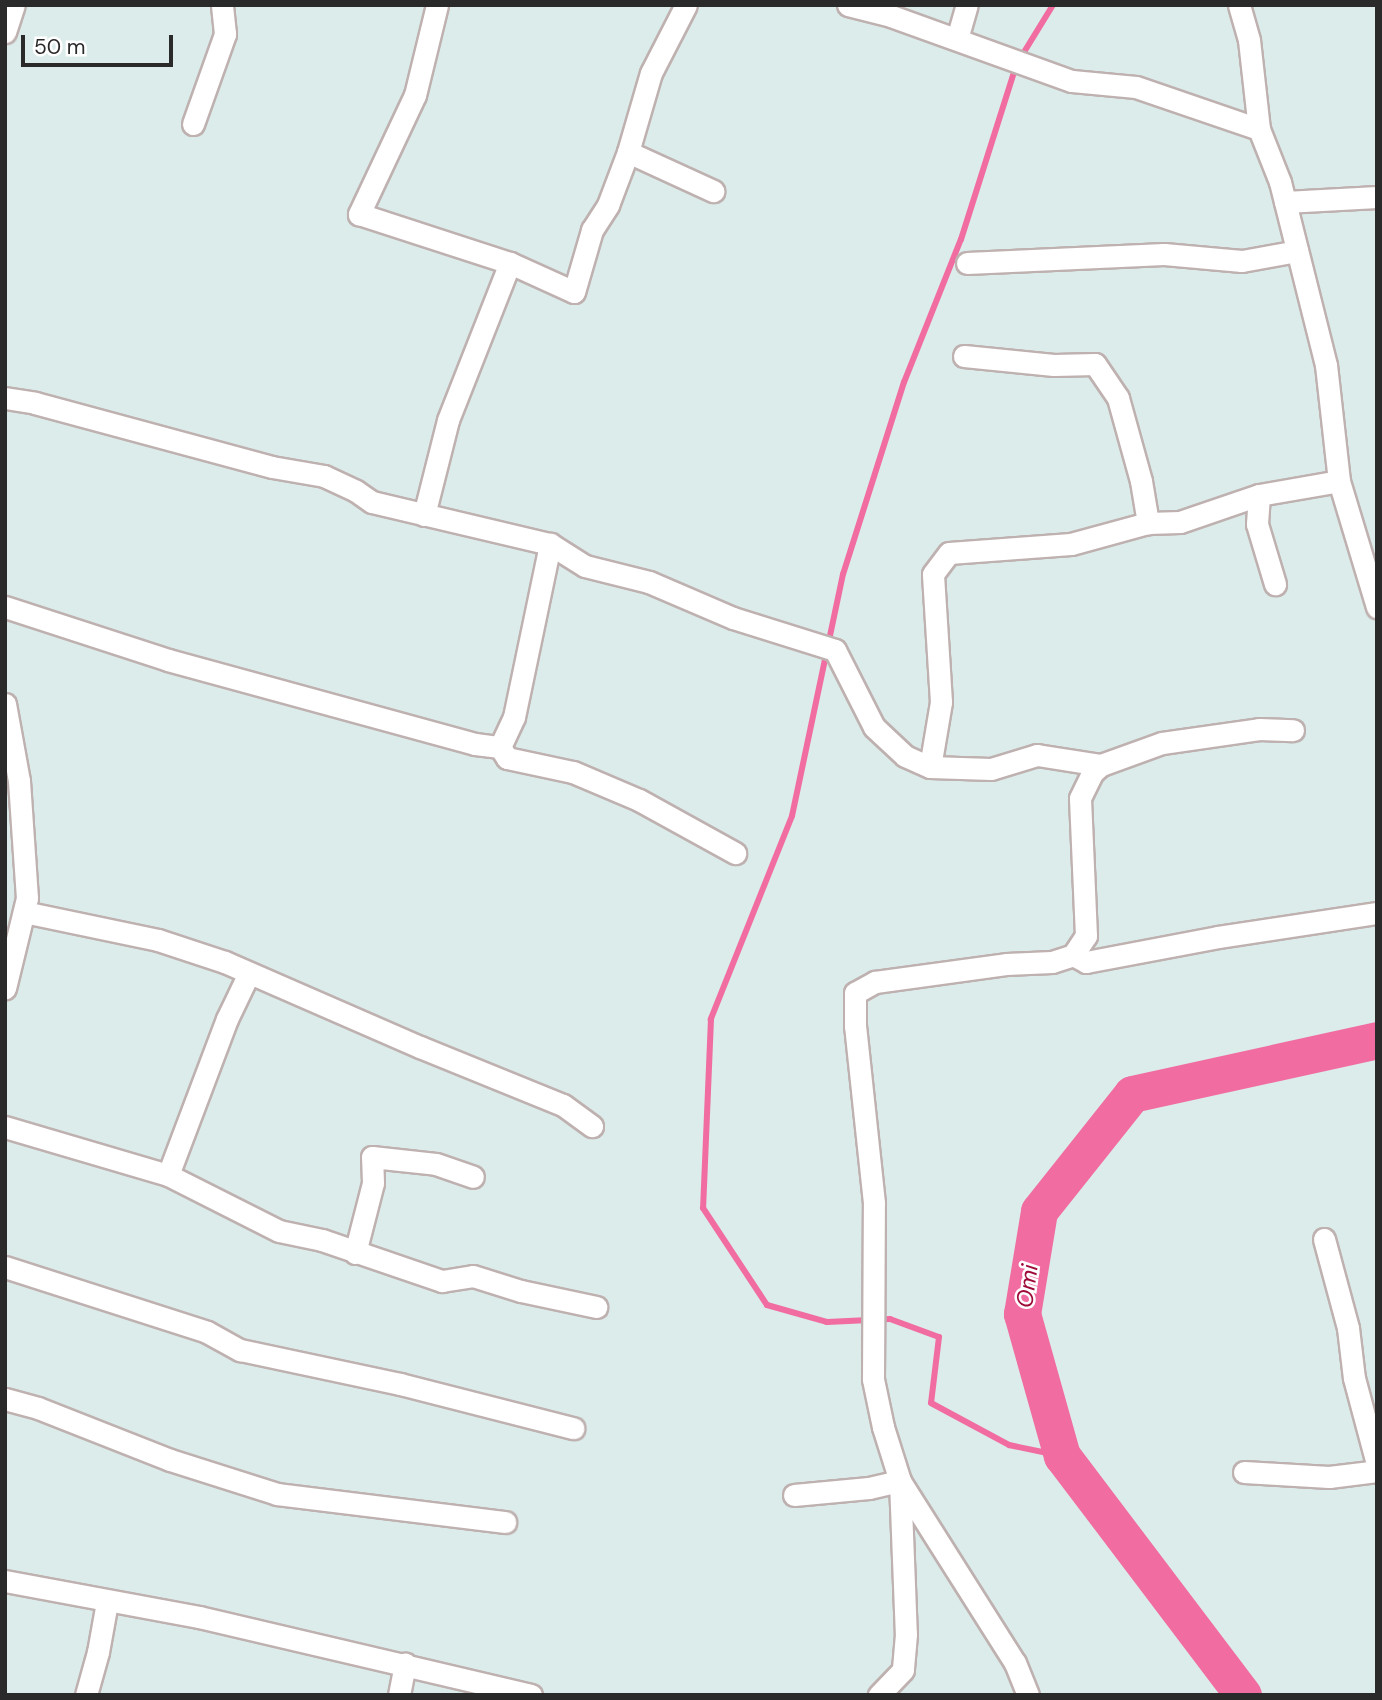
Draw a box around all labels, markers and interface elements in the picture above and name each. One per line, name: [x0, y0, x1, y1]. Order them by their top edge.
scale bar: [24, 21, 177, 65]
text: 50 m: [34, 33, 85, 61]
water label: Omi: [1010, 1262, 1044, 1310]

